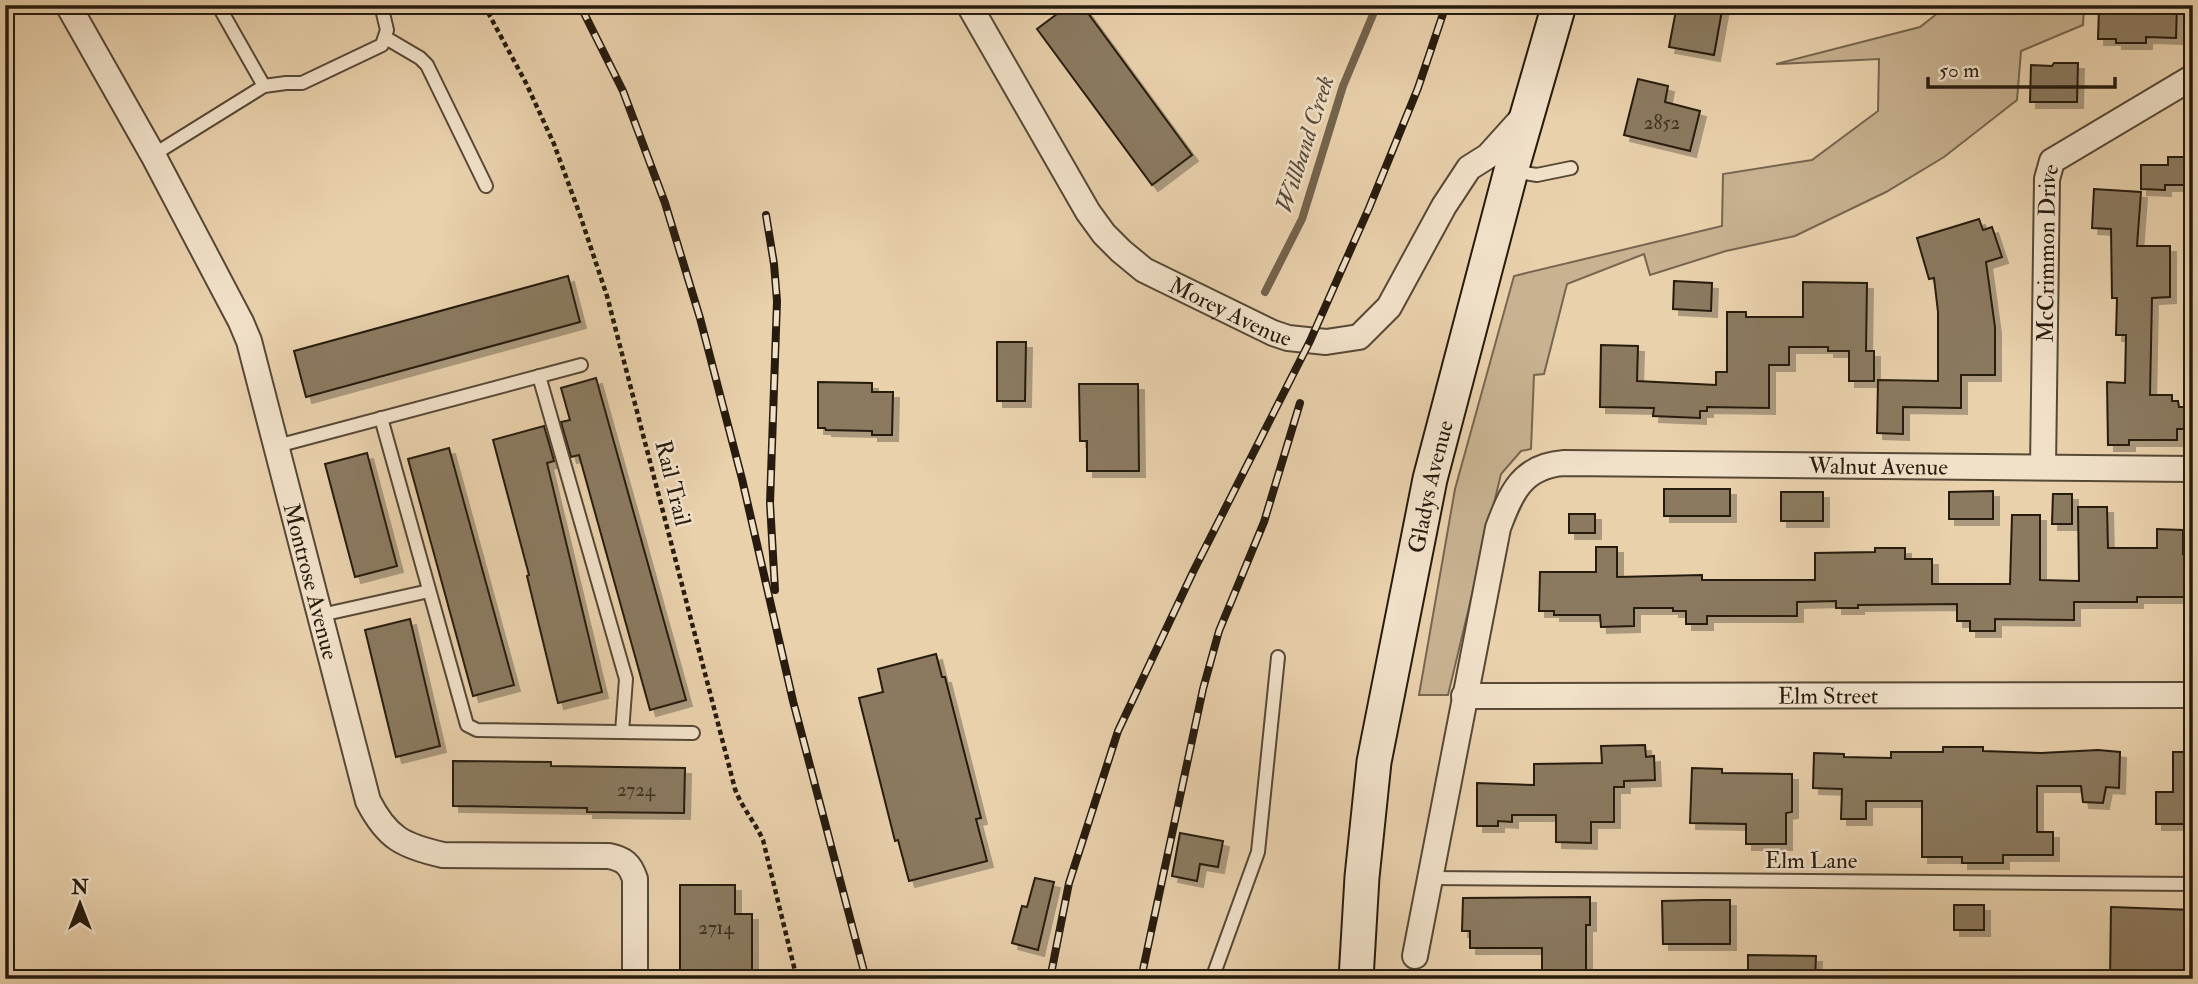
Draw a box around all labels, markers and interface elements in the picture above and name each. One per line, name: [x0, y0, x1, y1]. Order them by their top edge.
scale bar: [1928, 46, 2116, 90]
text: 50 m: [1939, 57, 1980, 84]
water label: Willband Creek: [1268, 72, 1342, 216]
house number: 2852: [1644, 111, 1680, 135]
street label: McCrimmon Drive: [2030, 160, 2065, 342]
street label: Morey Avenue: [1164, 270, 1296, 353]
street label: Gladys Avenue: [1401, 416, 1459, 555]
street label: Rail Trail: [648, 437, 698, 529]
street label: Walnut Avenue: [1808, 451, 1948, 481]
street label: Montrose Avenue: [277, 500, 345, 663]
street label: Elm Street: [1778, 681, 1878, 710]
house number: 2724: [617, 778, 656, 802]
street label: Elm Lane: [1765, 846, 1858, 875]
north arrow: [46, 869, 116, 939]
text: N: [70, 876, 89, 900]
house number: 2714: [698, 916, 734, 940]

